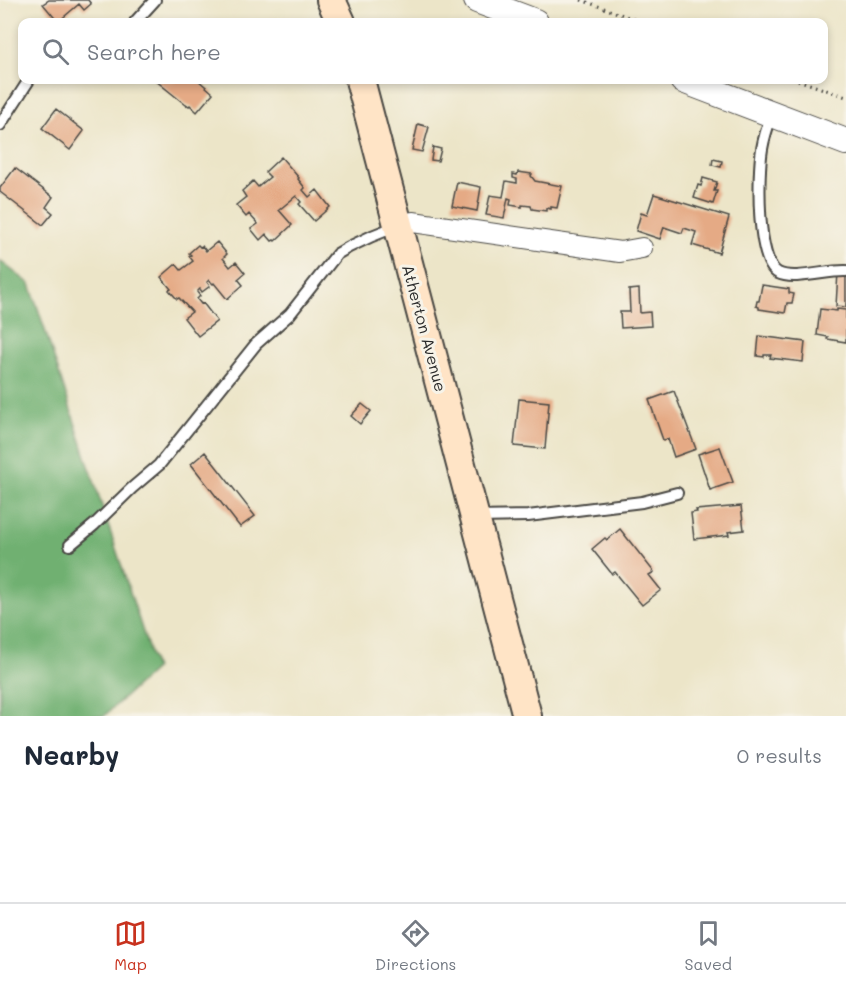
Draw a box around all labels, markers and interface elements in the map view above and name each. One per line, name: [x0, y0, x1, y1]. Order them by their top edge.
search box: [18, 18, 828, 84]
icon: search: [39, 35, 72, 68]
text: Search here: [87, 37, 221, 66]
street label: Atherton Avenue: [398, 262, 452, 394]
text: Nearby: [24, 738, 119, 772]
text: 0 results: [737, 742, 822, 768]
tab: Map: [114, 917, 147, 974]
tab: Directions: [375, 917, 456, 974]
tab: Saved: [684, 917, 732, 974]

